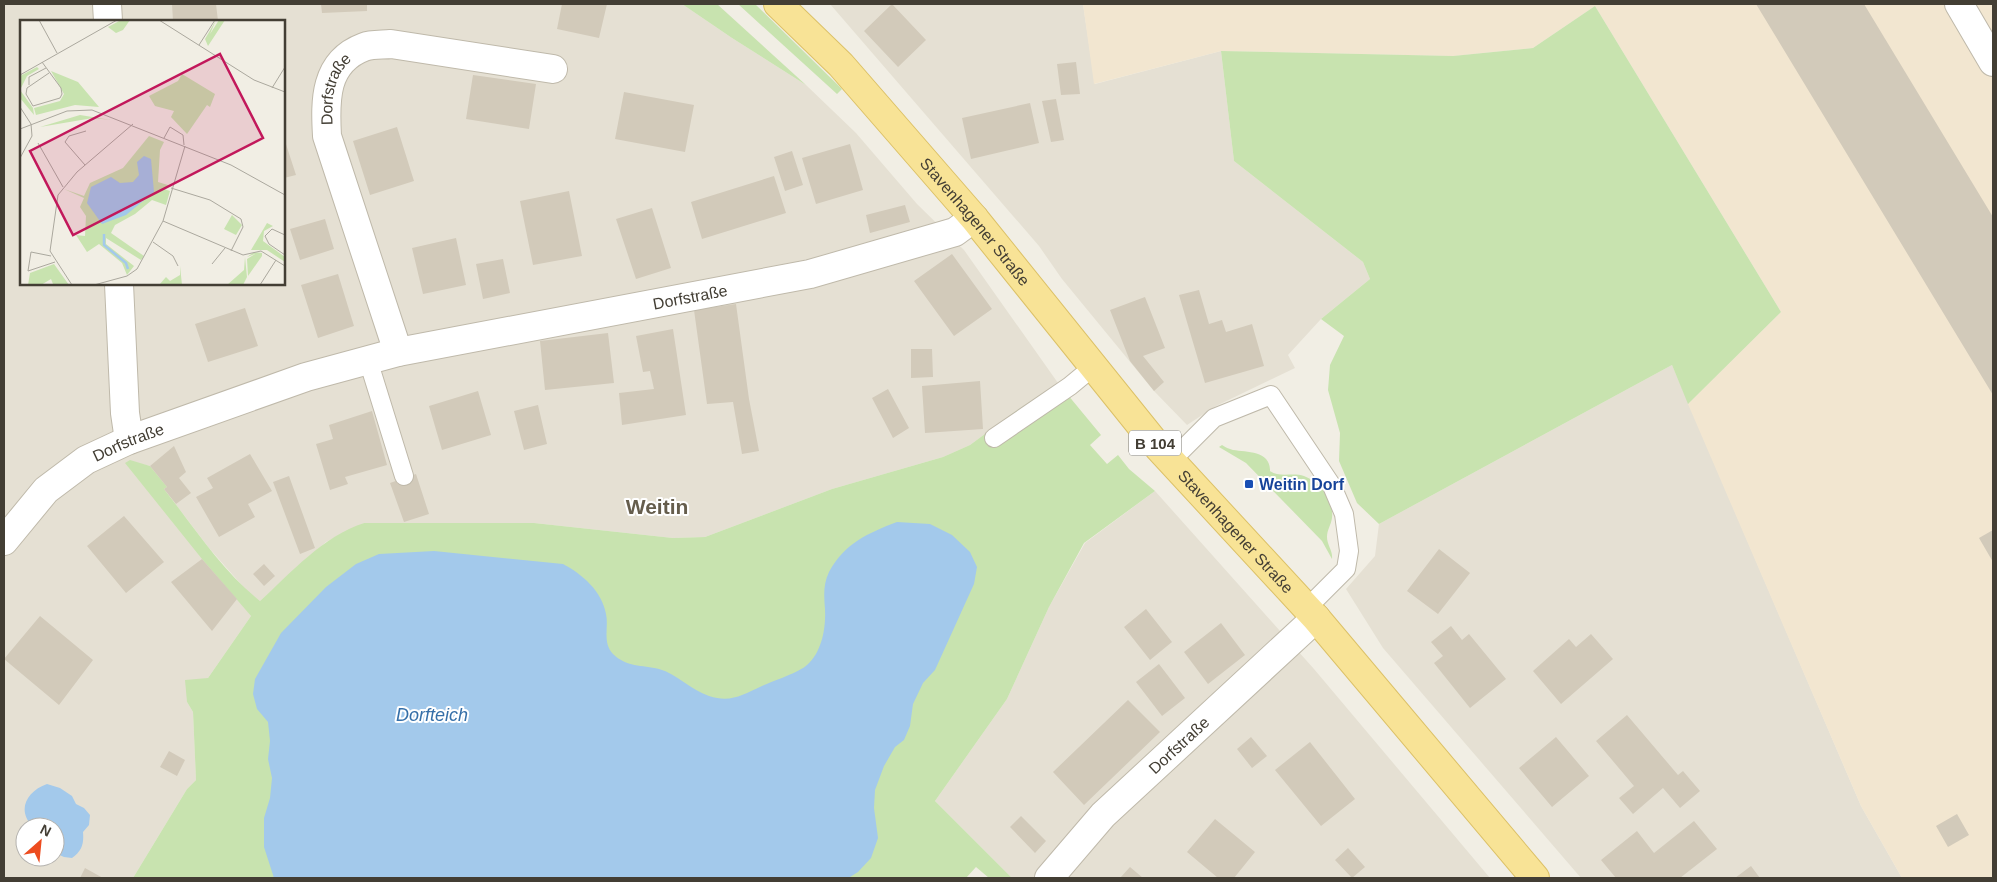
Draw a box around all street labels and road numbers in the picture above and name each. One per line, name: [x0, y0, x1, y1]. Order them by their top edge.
street label: Dorfstraße: [318, 49, 354, 125]
street label: Stavenhagener Straße: [917, 154, 1033, 289]
street label: Dorfstraße: [651, 281, 729, 312]
street label: Dorfstraße: [90, 420, 166, 464]
road number: B 104: [1129, 430, 1181, 456]
street label: Stavenhagener Straße: [1175, 466, 1297, 596]
street label: Dorfstraße: [1145, 713, 1212, 777]

